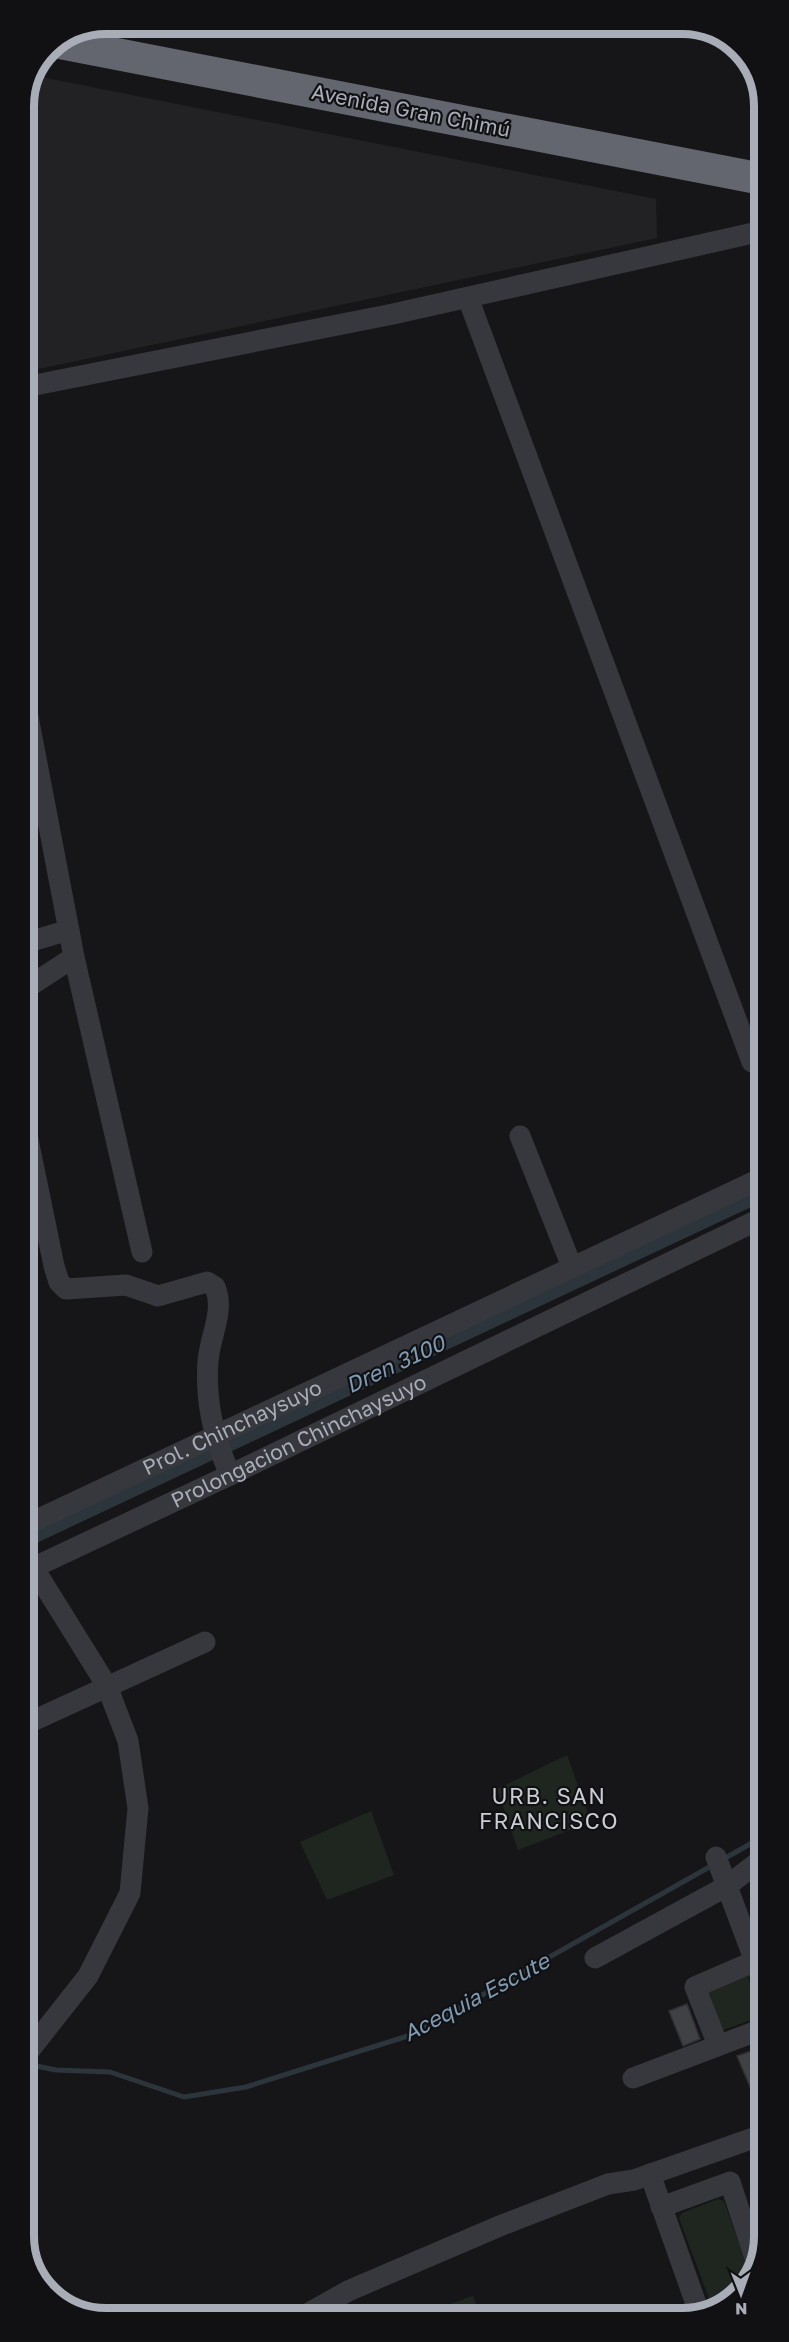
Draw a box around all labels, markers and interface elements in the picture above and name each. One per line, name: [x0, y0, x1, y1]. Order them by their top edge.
street label: Avenida Gran Chimú: [310, 78, 513, 142]
water label: Dren 3100: [341, 1328, 450, 1398]
street label: Prolongacion Chinchaysuyo: [167, 1368, 430, 1513]
street label: Prol. Chinchaysuyo: [138, 1374, 325, 1480]
district label: URB. SAN FRANCISCO: [479, 1782, 619, 1834]
water label: Acequia Escute: [398, 1946, 556, 2046]
north arrow: [711, 2264, 771, 2324]
text: N: [735, 2299, 748, 2319]

